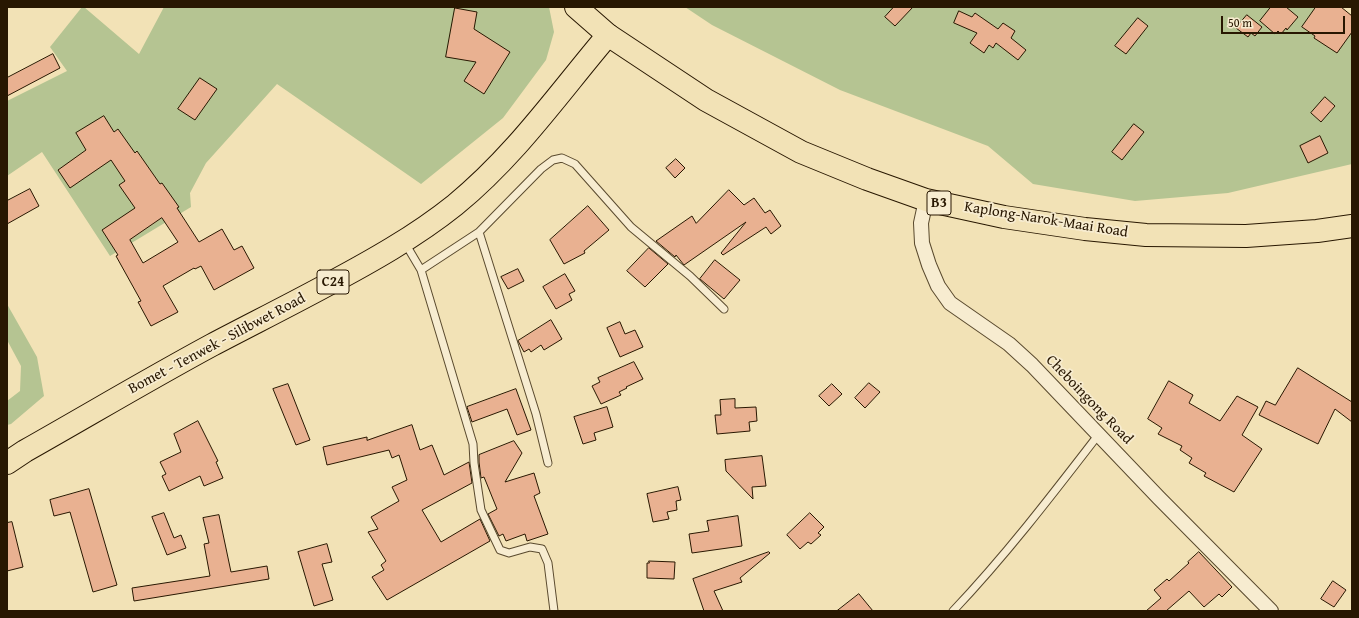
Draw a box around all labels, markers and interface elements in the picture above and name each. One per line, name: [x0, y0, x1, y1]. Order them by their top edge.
scale bar: [1223, 8, 1347, 34]
text: 50 m: [1228, 14, 1252, 31]
road number: B3: [927, 191, 951, 215]
street label: Kaplong-Narok-Maai Road: [963, 198, 1129, 242]
road number: C24: [317, 270, 349, 294]
street label: Bomet - Tenwek - Silibwet Road: [126, 290, 308, 398]
street label: Cheboingong Road: [1042, 352, 1136, 448]

